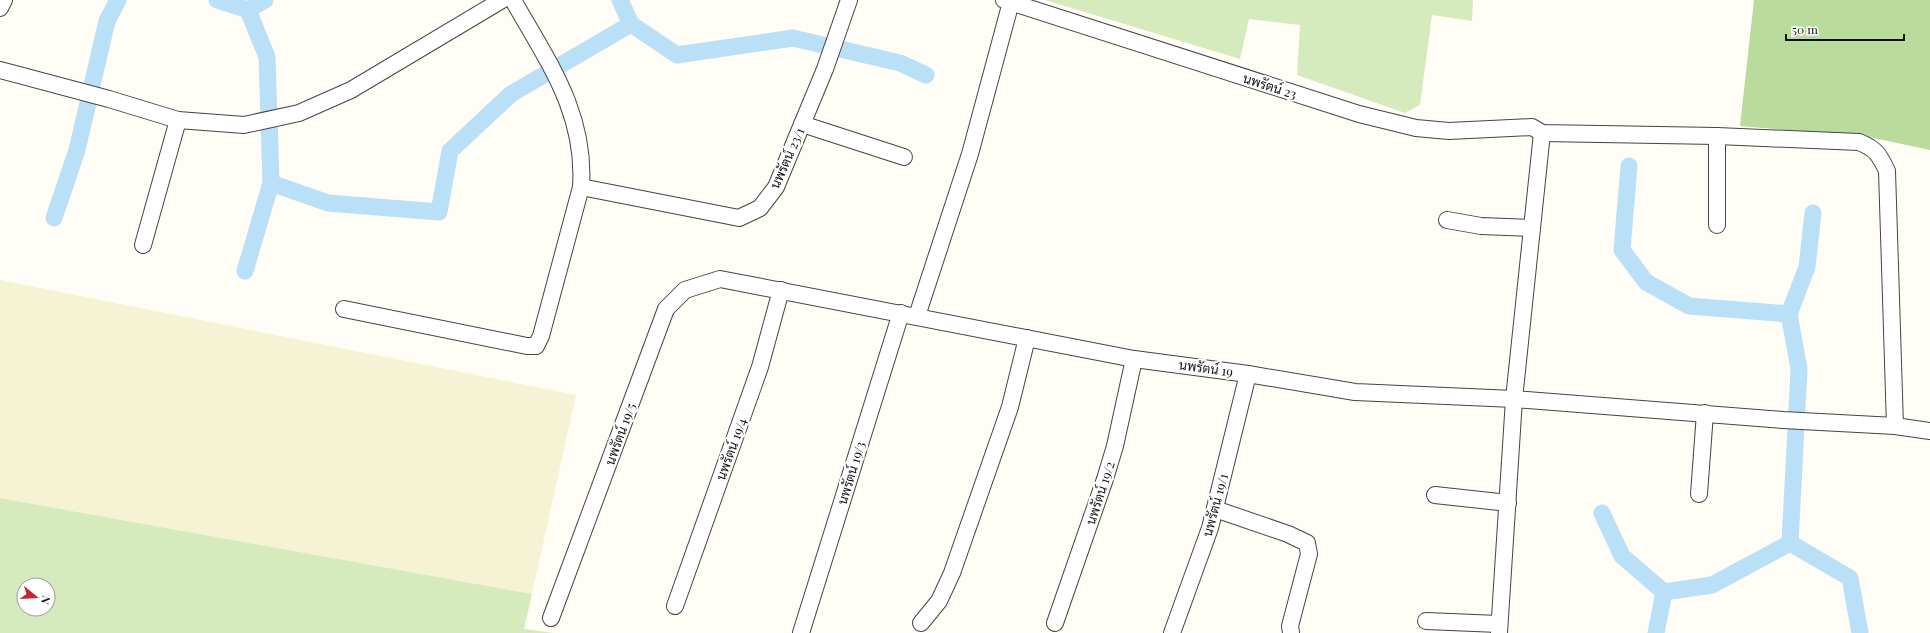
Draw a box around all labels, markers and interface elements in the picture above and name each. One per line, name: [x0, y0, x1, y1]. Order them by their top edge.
scale bar: [1786, 16, 1904, 42]
text: 50 m: [1792, 21, 1818, 37]
street label: นพรัตน์ 23: [1241, 69, 1299, 102]
street label: นพรัตน์ 23/1: [766, 124, 808, 191]
street label: นพรัตน์ 19: [1178, 355, 1234, 380]
street label: นพรัตน์ 19/5: [600, 400, 639, 467]
street label: นพรัตน์ 19/4: [711, 415, 750, 482]
street label: นพรัตน์ 19/3: [833, 439, 868, 507]
street label: นพรัตน์ 19/2: [1081, 459, 1118, 527]
street label: นพรัตน์ 19/1: [1198, 471, 1231, 538]
north arrow: [16, 577, 56, 617]
text: N: [38, 594, 54, 606]

